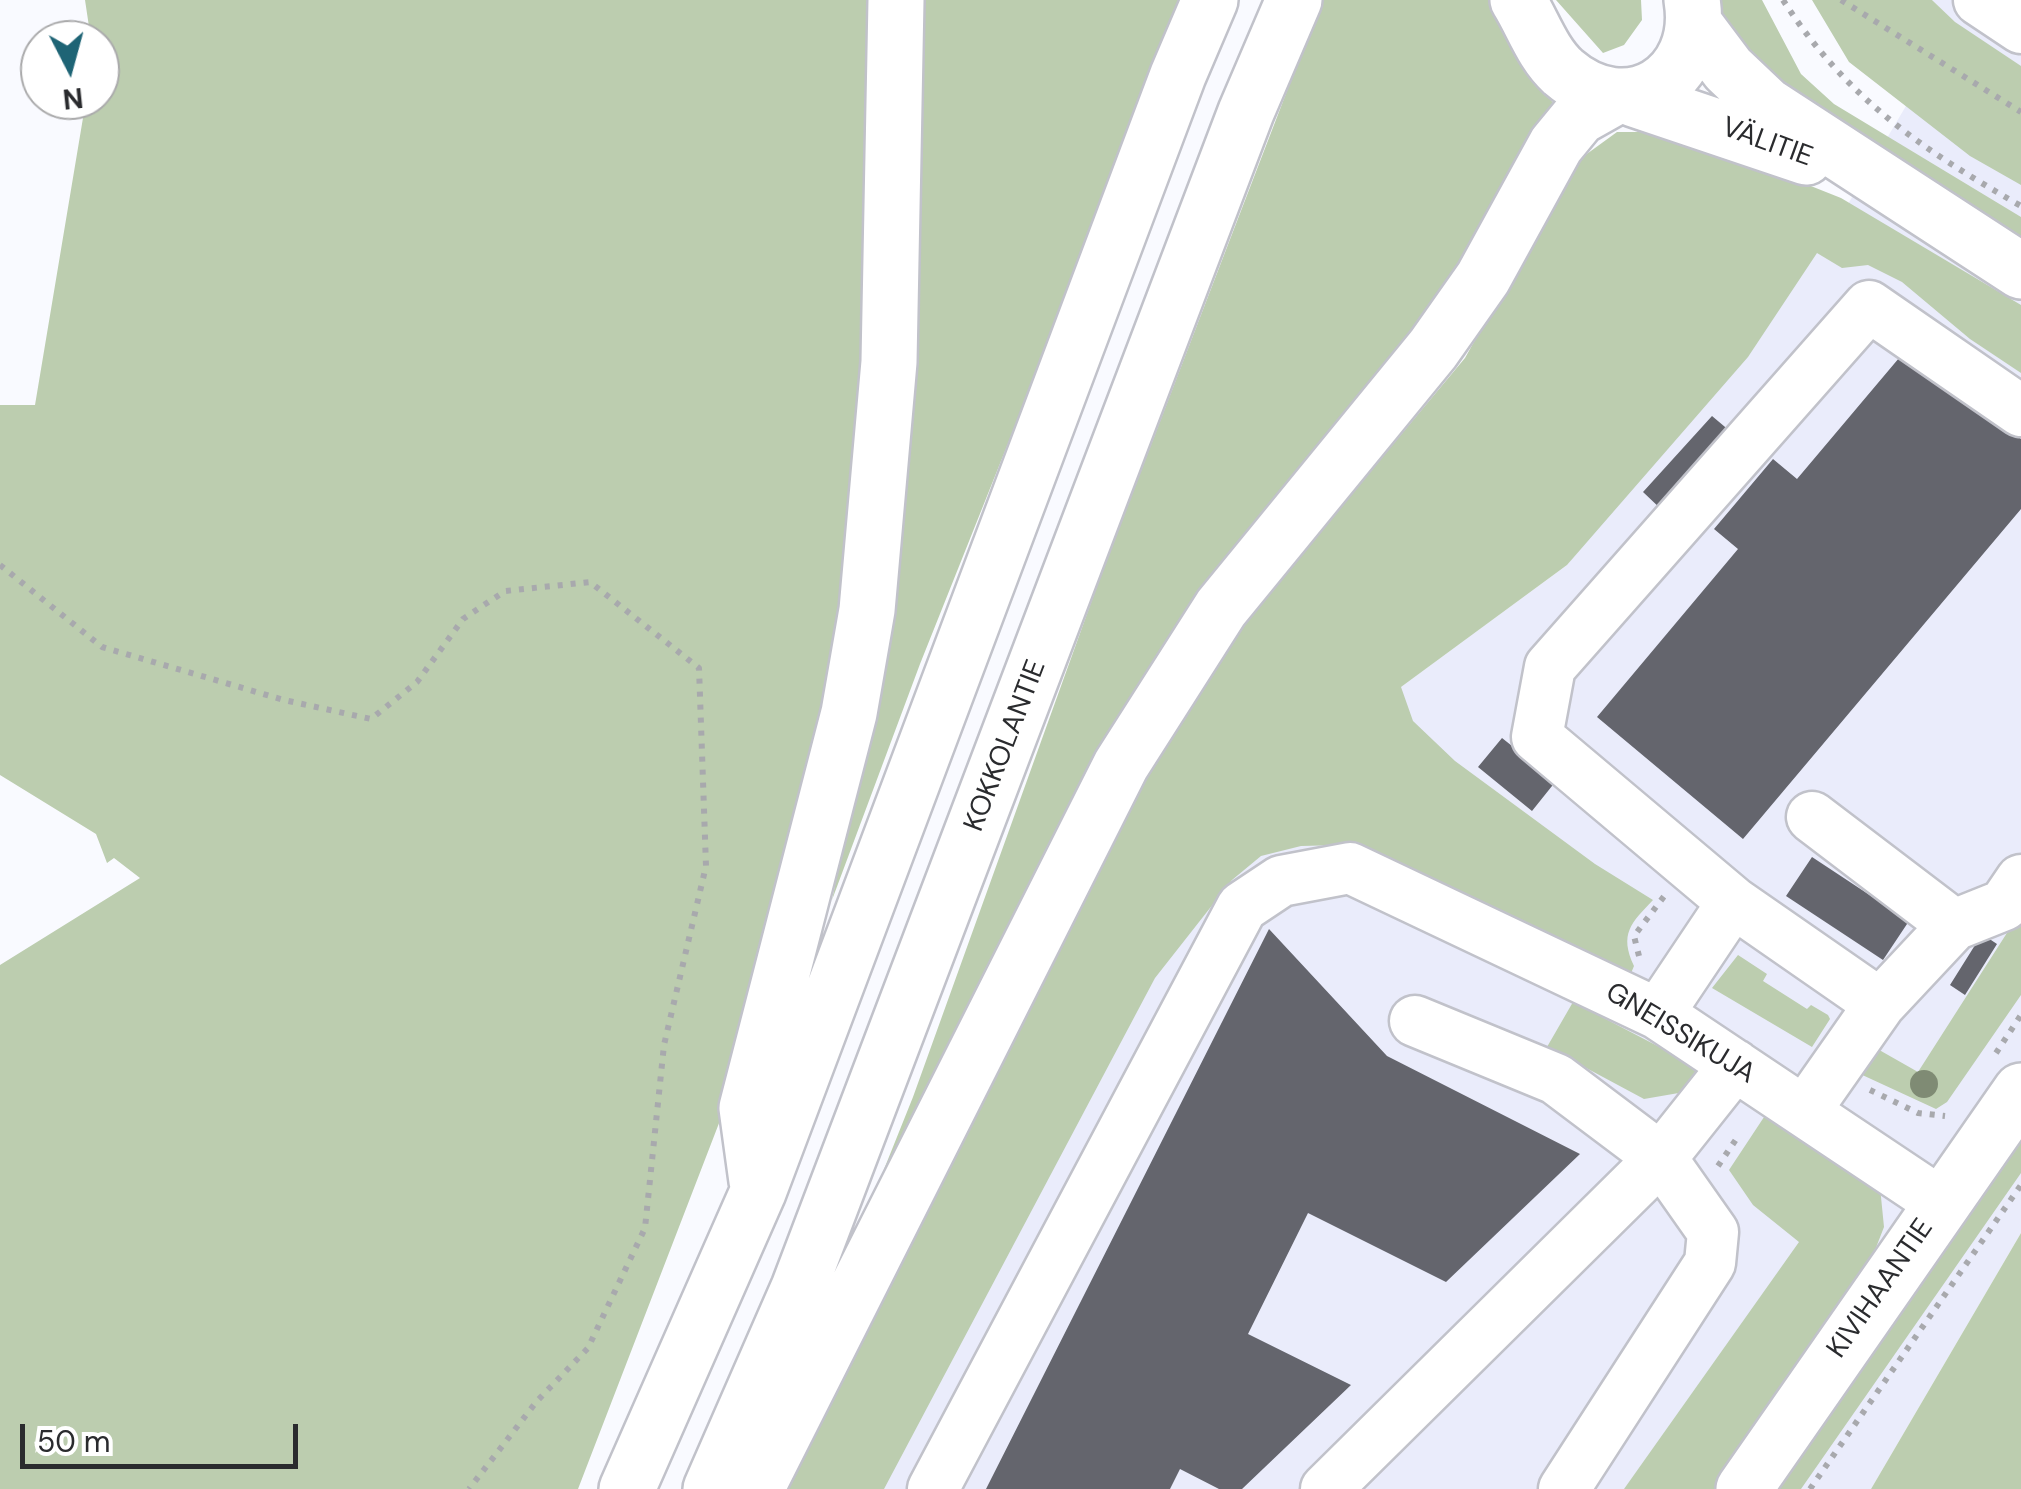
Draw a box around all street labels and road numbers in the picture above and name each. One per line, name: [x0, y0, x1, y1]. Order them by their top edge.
street label: VÄLITIE: [1717, 111, 1817, 175]
street label: KOKKOLANTIE: [958, 656, 1054, 836]
street label: GNEISSIKUJA: [1599, 976, 1761, 1092]
street label: KIVIHAANTIE: [1821, 1213, 1941, 1365]

